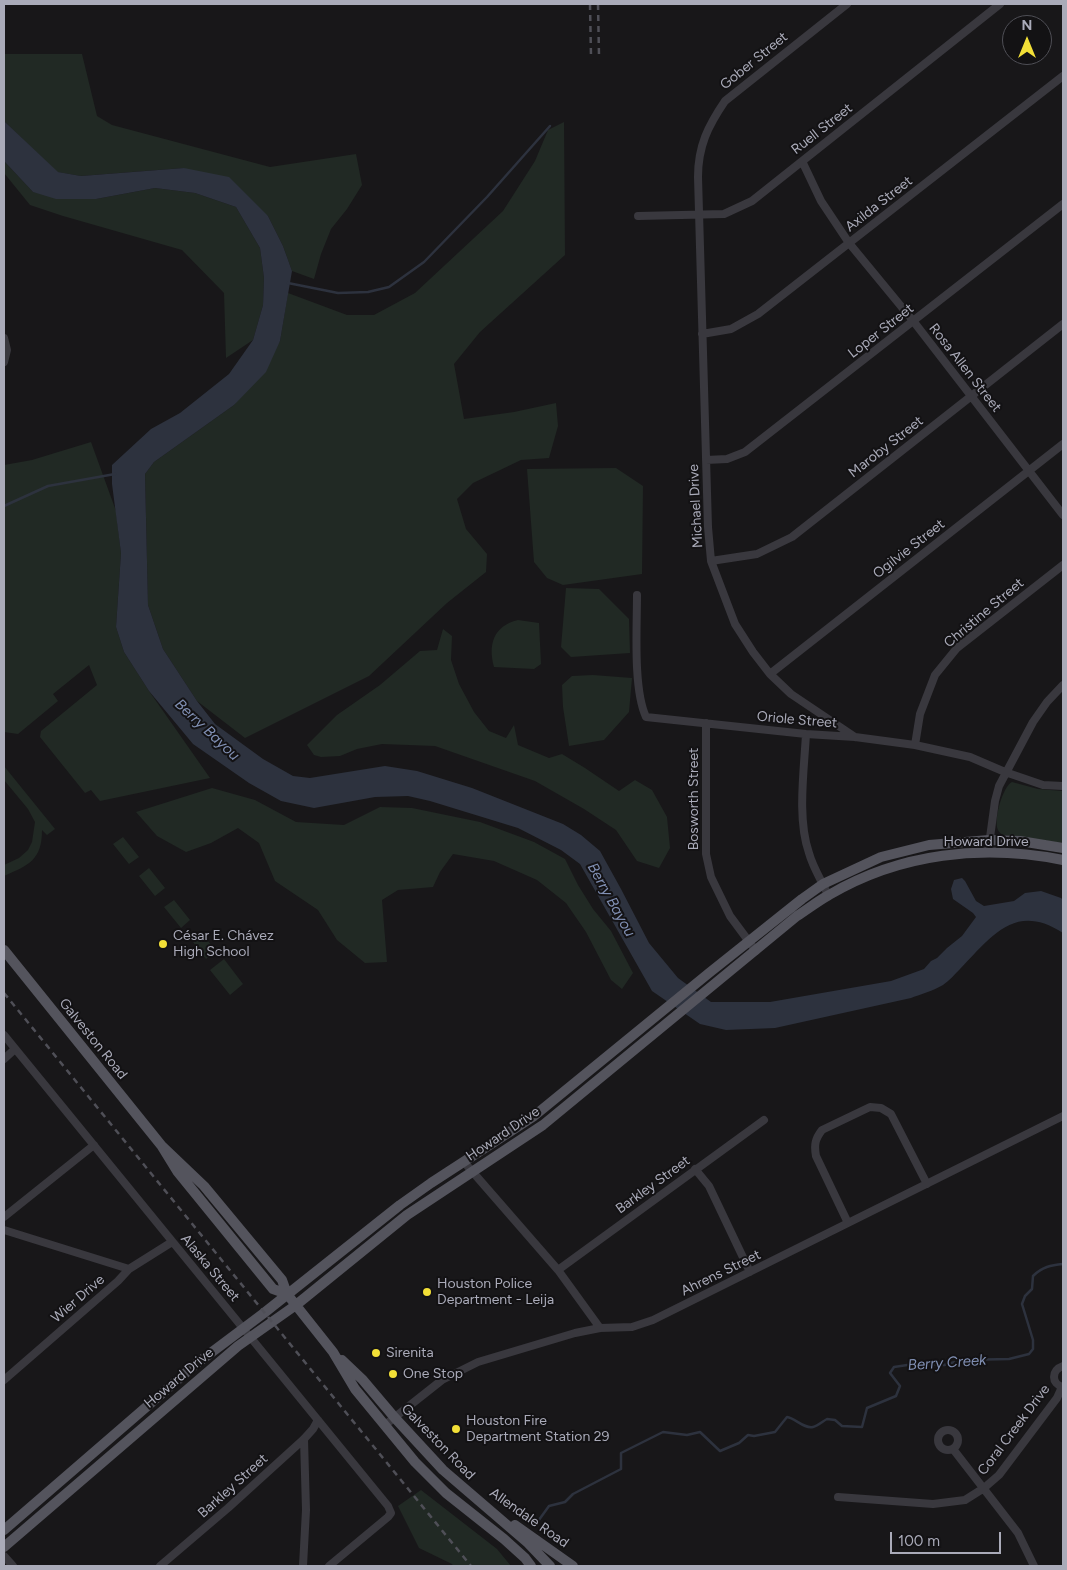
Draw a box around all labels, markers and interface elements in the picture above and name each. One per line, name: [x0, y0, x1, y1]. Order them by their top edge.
north arrow: [1002, 15, 1052, 65]
text: N: [1022, 17, 1032, 34]
street label: Gober Street: [717, 29, 791, 93]
street label: Ruell Street: [788, 100, 856, 158]
street label: Axilda Street: [842, 173, 916, 235]
street label: Loper Street: [845, 300, 917, 362]
street label: Rosa Allen Street: [925, 320, 1005, 416]
street label: Maroby Street: [845, 413, 927, 481]
street label: Michael Drive: [685, 464, 707, 548]
street label: Ogilvie Street: [870, 516, 948, 582]
street label: Christine Street: [941, 575, 1027, 651]
water label: Berry Bayou: [171, 695, 243, 765]
street label: Oriole Street: [756, 708, 838, 732]
street label: Bosworth Street: [686, 748, 702, 850]
street label: Howard Drive: [943, 834, 1029, 850]
water label: Berry Bayou: [583, 860, 639, 940]
place label: César E. Chávez High School: [173, 928, 274, 960]
marker: César E. Chávez High School: [157, 938, 169, 950]
street label: Galveston Road: [55, 995, 131, 1083]
street label: Howard Drive: [463, 1103, 543, 1165]
street label: Barkley Street: [613, 1152, 693, 1218]
street label: Alaska Street: [177, 1231, 243, 1305]
street label: Ahrens Street: [678, 1246, 764, 1300]
street label: Wier Drive: [48, 1271, 108, 1327]
place label: Houston Police Department - Leija: [437, 1276, 554, 1308]
marker: Houston Police Department - Leija: [421, 1286, 433, 1298]
street label: Howard Drive: [141, 1344, 217, 1412]
place label: Sirenita: [386, 1345, 434, 1361]
marker: Sirenita: [370, 1347, 382, 1359]
water label: Berry Creek: [907, 1351, 987, 1375]
place label: One Stop: [403, 1366, 463, 1382]
marker: One Stop: [387, 1368, 399, 1380]
street label: Coral Creek Drive: [974, 1381, 1054, 1479]
street label: Galveston Road: [398, 1401, 478, 1483]
place label: Houston Fire Department Station 29: [466, 1413, 610, 1445]
marker: Houston Fire Department Station 29: [450, 1423, 462, 1435]
street label: Barkley Street: [195, 1450, 271, 1522]
street label: Allendale Road: [486, 1484, 572, 1552]
scale bar: [892, 1522, 1003, 1554]
text: 100 m: [898, 1532, 940, 1550]

